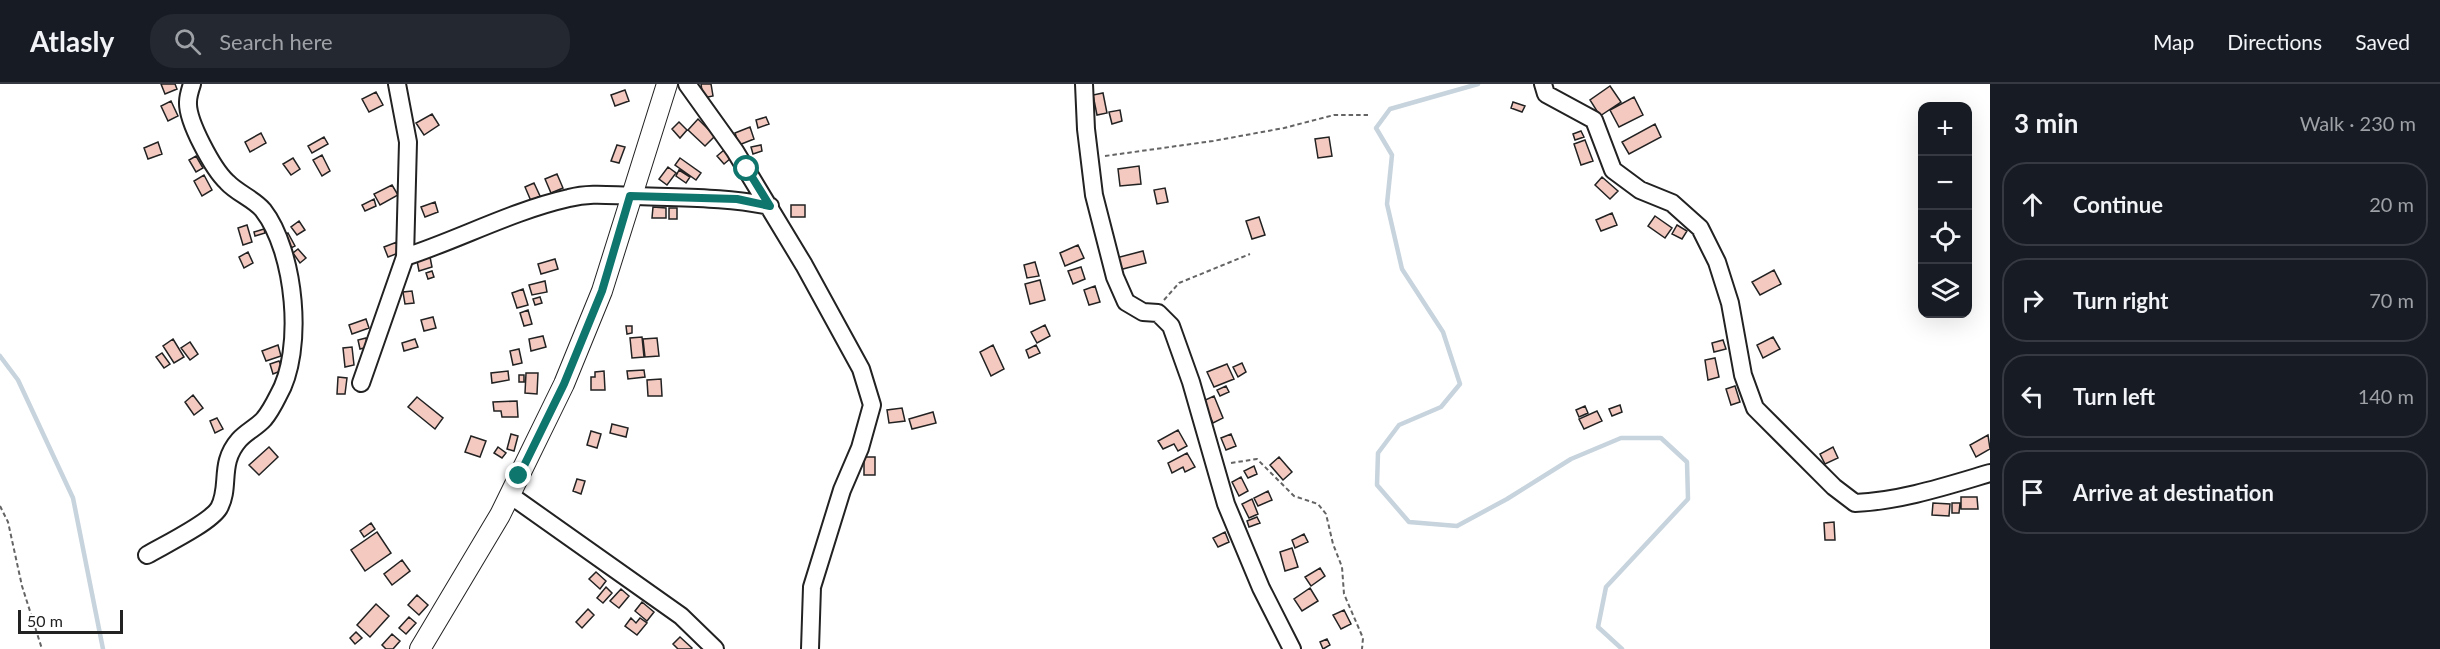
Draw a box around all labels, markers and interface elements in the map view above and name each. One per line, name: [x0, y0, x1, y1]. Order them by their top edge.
search box: [150, 14, 570, 68]
text: Atlasly: [30, 24, 114, 58]
icon: search: [171, 25, 204, 58]
text: Search here: [219, 28, 333, 55]
text: Map: [2153, 29, 2194, 54]
text: Directions: [2227, 29, 2322, 54]
text: Saved: [2355, 29, 2410, 54]
map controls: [1918, 102, 1972, 318]
button: +: [1918, 102, 1972, 156]
text: 3 min: [2014, 107, 2078, 139]
text: Walk · 230 m: [2300, 111, 2416, 135]
route start: [733, 155, 759, 181]
button: −: [1918, 156, 1972, 210]
icon: ahead: [2016, 188, 2049, 221]
text: Continue: [2073, 191, 2163, 218]
text: 20 m: [2369, 192, 2414, 216]
button: locate: [1918, 210, 1972, 264]
button: layers: [1918, 264, 1972, 318]
icon: right: [2016, 284, 2049, 317]
text: Turn right: [2073, 287, 2168, 314]
text: 70 m: [2369, 288, 2414, 312]
icon: left: [2016, 380, 2049, 413]
text: Turn left: [2073, 383, 2155, 410]
text: 140 m: [2358, 384, 2414, 408]
route end: [505, 462, 531, 488]
icon: arrive: [2016, 476, 2049, 509]
text: Arrive at destination: [2073, 479, 2274, 506]
scale bar: [18, 607, 123, 634]
text: 50 m: [27, 611, 63, 630]

